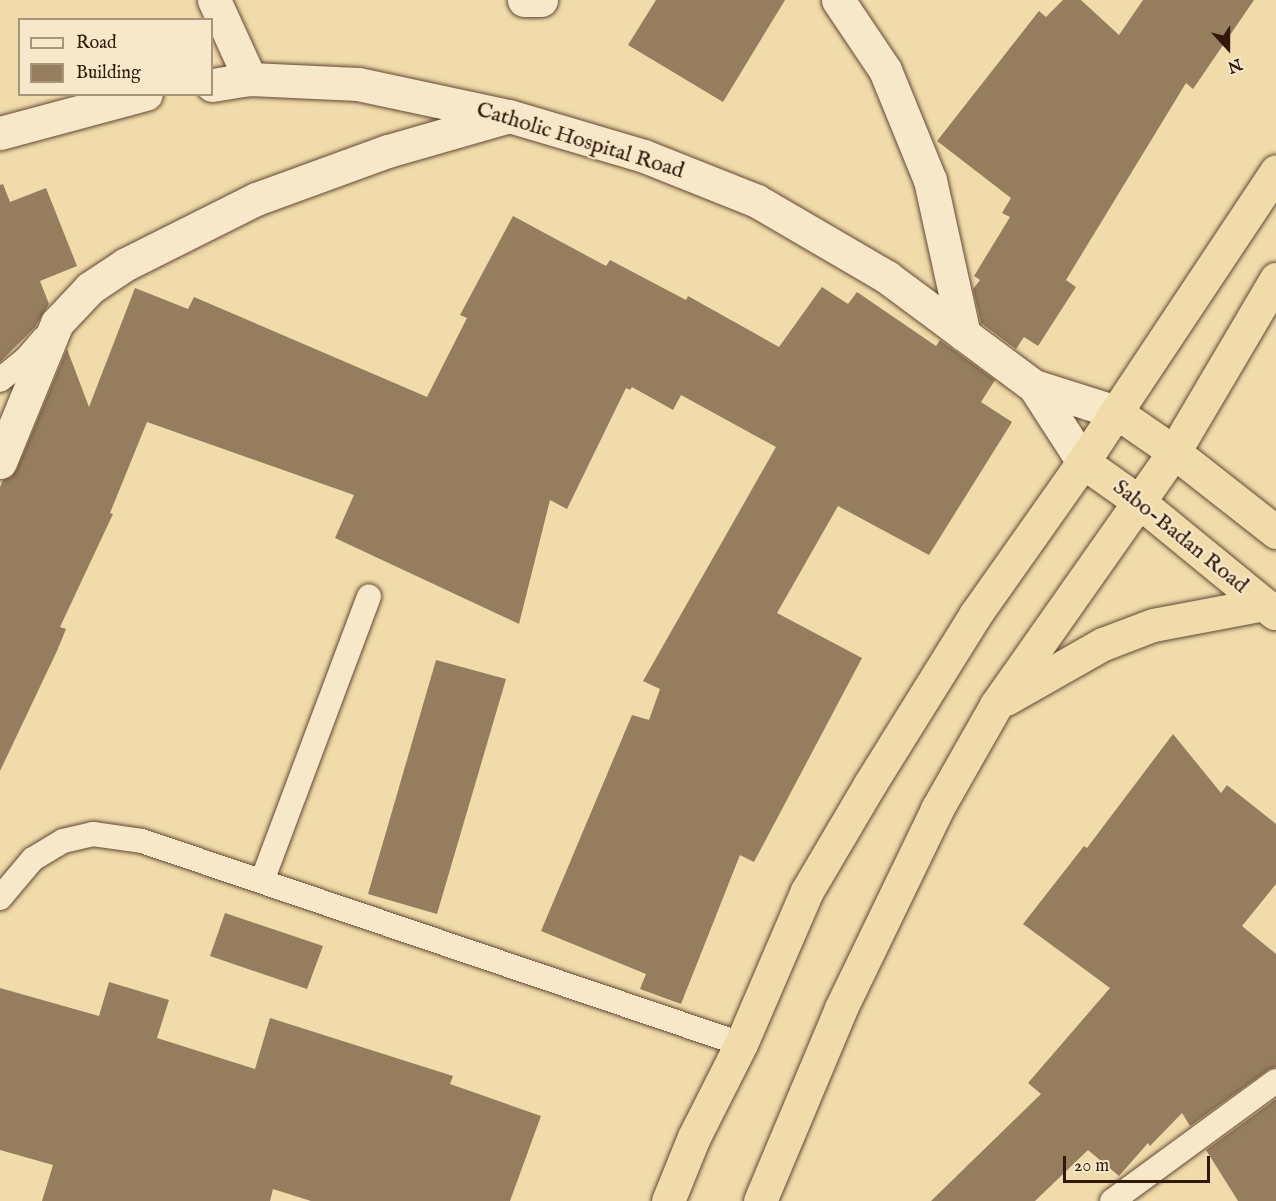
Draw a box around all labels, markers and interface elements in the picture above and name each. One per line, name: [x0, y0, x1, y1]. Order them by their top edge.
legend: [18, 18, 213, 96]
north arrow: [1198, 18, 1258, 78]
text: Road: [76, 32, 117, 55]
text: N: [1224, 53, 1244, 77]
text: Building: [76, 62, 141, 85]
street label: Catholic Hospital Road: [473, 97, 687, 185]
street label: Sabo-Badan Road: [1107, 474, 1253, 600]
scale bar: [1066, 1144, 1213, 1182]
text: 20 m: [1074, 1155, 1109, 1178]

